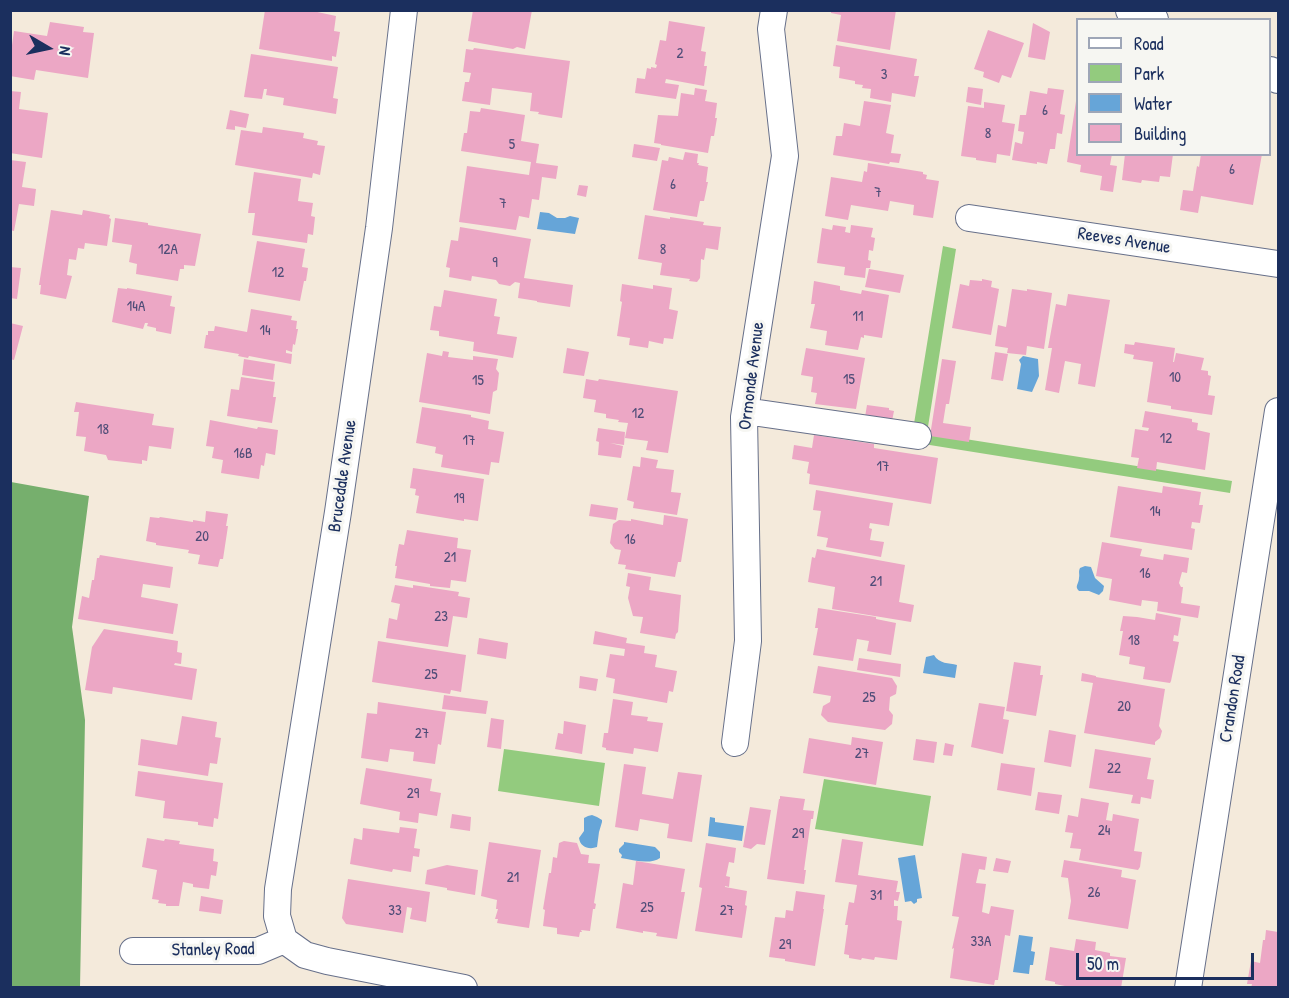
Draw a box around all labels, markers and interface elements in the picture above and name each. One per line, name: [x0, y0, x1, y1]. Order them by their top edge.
north arrow: [18, 18, 78, 78]
legend: [1076, 18, 1271, 156]
text: Road: [1134, 31, 1164, 56]
text: N: [54, 45, 77, 57]
house number: 2: [676, 45, 684, 63]
text: Park: [1134, 61, 1164, 86]
house number: 3: [881, 66, 887, 84]
text: Water: [1134, 91, 1172, 116]
house number: 6: [1042, 102, 1048, 120]
text: Building: [1134, 121, 1186, 146]
house number: 8: [985, 125, 991, 143]
house number: 5: [509, 136, 515, 154]
house number: 6: [1229, 161, 1235, 179]
house number: 6: [670, 176, 676, 194]
house number: 7: [874, 184, 882, 202]
house number: 7: [499, 195, 507, 213]
street label: Reeves Avenue: [1076, 223, 1172, 259]
house number: 12A: [158, 241, 178, 259]
house number: 8: [660, 241, 666, 259]
house number: 9: [492, 254, 498, 272]
house number: 12: [272, 264, 284, 282]
house number: 14A: [127, 298, 145, 316]
house number: 11: [853, 308, 863, 326]
street label: Ormonde Avenue: [735, 321, 769, 431]
house number: 14: [259, 322, 271, 340]
house number: 10: [1169, 369, 1181, 387]
house number: 15: [843, 371, 855, 389]
house number: 15: [472, 372, 484, 390]
house number: 12: [632, 405, 644, 423]
street label: Brucedale Avenue: [324, 418, 362, 534]
house number: 18: [97, 421, 109, 439]
house number: 12: [1160, 430, 1172, 448]
house number: 17: [463, 432, 475, 450]
house number: 16B: [233, 445, 253, 463]
house number: 17: [877, 458, 889, 476]
house number: 19: [454, 490, 464, 508]
house number: 14: [1149, 503, 1161, 521]
house number: 20: [195, 528, 209, 546]
house number: 16: [624, 531, 636, 549]
house number: 21: [444, 549, 456, 567]
house number: 16: [1139, 565, 1151, 583]
house number: 21: [870, 573, 882, 591]
house number: 23: [434, 608, 448, 626]
house number: 18: [1128, 632, 1140, 650]
street label: Crandon Road: [1215, 654, 1251, 744]
house number: 25: [424, 666, 438, 684]
house number: 25: [862, 689, 876, 707]
house number: 20: [1117, 698, 1131, 716]
house number: 27: [415, 725, 429, 743]
house number: 27: [855, 745, 869, 763]
house number: 22: [1107, 760, 1121, 778]
house number: 29: [407, 785, 419, 803]
house number: 24: [1098, 822, 1110, 840]
house number: 29: [792, 825, 804, 843]
house number: 21: [507, 869, 519, 887]
house number: 26: [1087, 884, 1101, 902]
house number: 31: [870, 887, 882, 905]
house number: 25: [640, 899, 654, 917]
house number: 33: [388, 902, 402, 920]
house number: 27: [720, 902, 734, 920]
house number: 33A: [971, 933, 991, 951]
house number: 29: [779, 936, 791, 954]
street label: Stanley Road: [171, 938, 255, 962]
scale bar: [1079, 941, 1258, 979]
text: 50 m: [1087, 951, 1119, 976]

